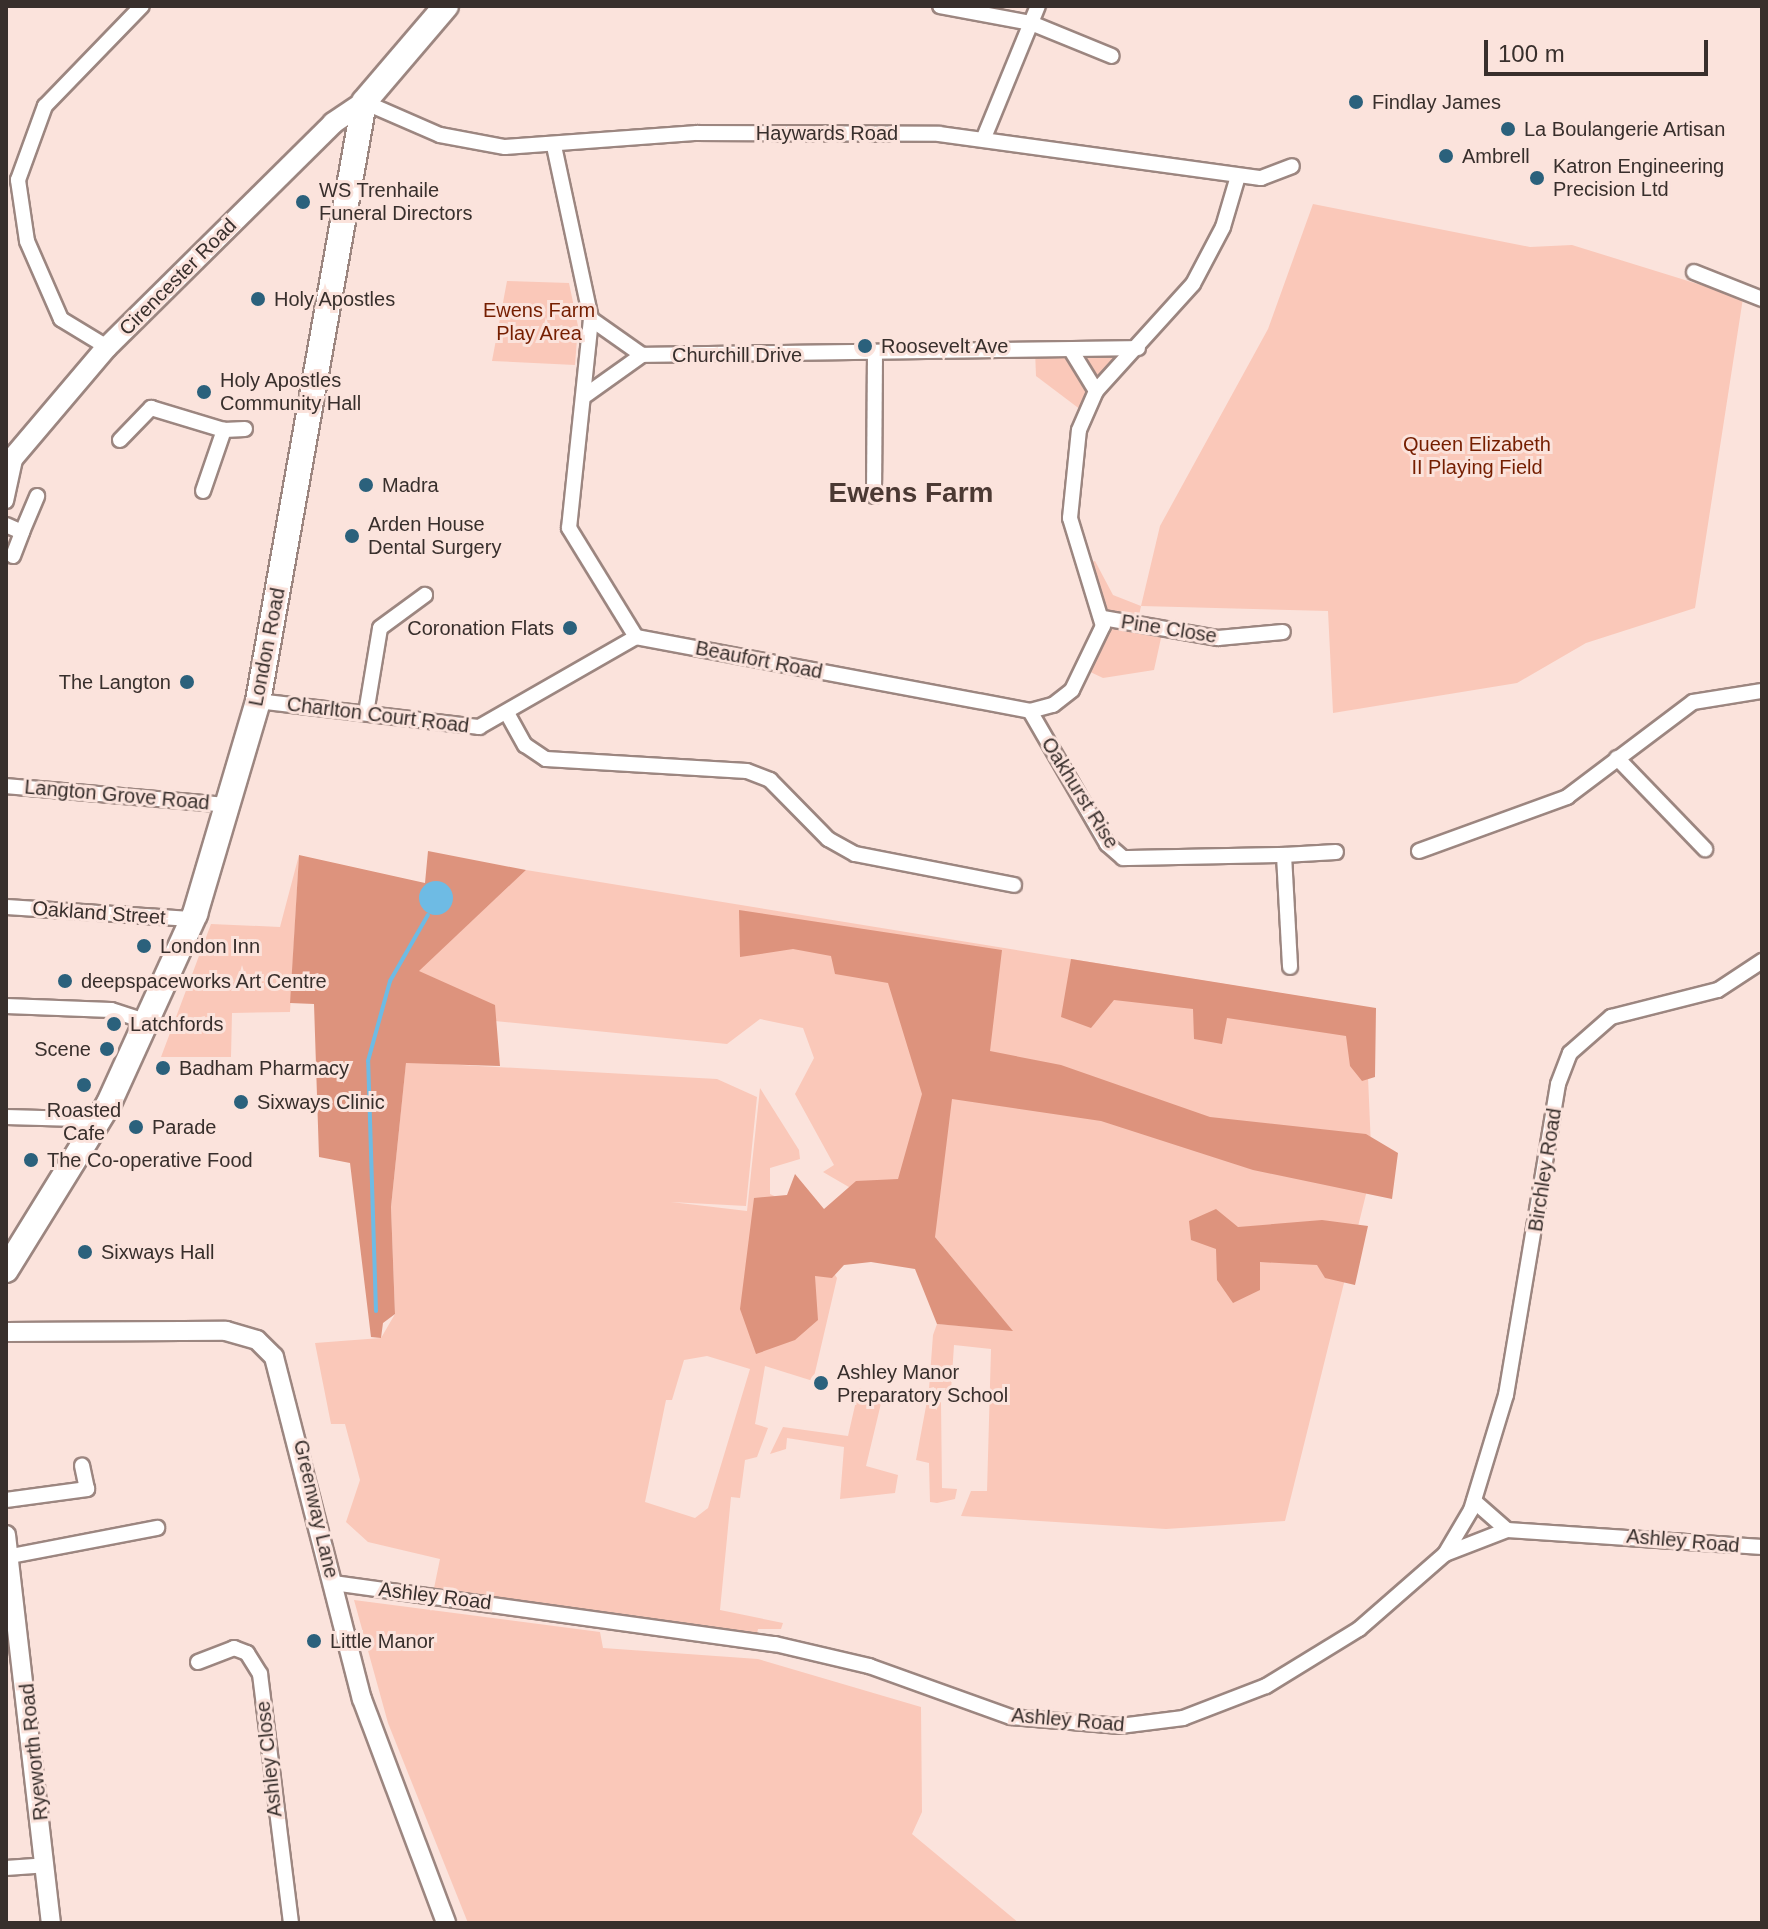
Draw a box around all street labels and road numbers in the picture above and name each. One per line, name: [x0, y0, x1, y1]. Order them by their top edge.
street label: Haywards Road: [756, 121, 898, 145]
street label: Cirencester Road: [114, 213, 242, 341]
street label: Churchill Drive: [672, 343, 802, 367]
street label: London Road: [244, 586, 290, 708]
street label: Pine Close: [1119, 610, 1219, 648]
street label: Beaufort Road: [693, 636, 825, 684]
street label: Charlton Court Road: [286, 692, 470, 738]
street label: Oakhurst Rise: [1036, 733, 1124, 853]
street label: Langton Grove Road: [23, 775, 211, 815]
street label: Oakland Street: [32, 896, 166, 930]
street label: Birchley Road: [1523, 1107, 1567, 1233]
street label: Greenway Lane: [288, 1438, 344, 1580]
street label: Ashley Road: [1625, 1524, 1741, 1558]
street label: Ashley Road: [377, 1577, 493, 1615]
street label: Ryeworth Road: [15, 1682, 53, 1822]
street label: Ashley Close: [251, 1700, 287, 1818]
street label: Ashley Road: [1010, 1703, 1126, 1737]

